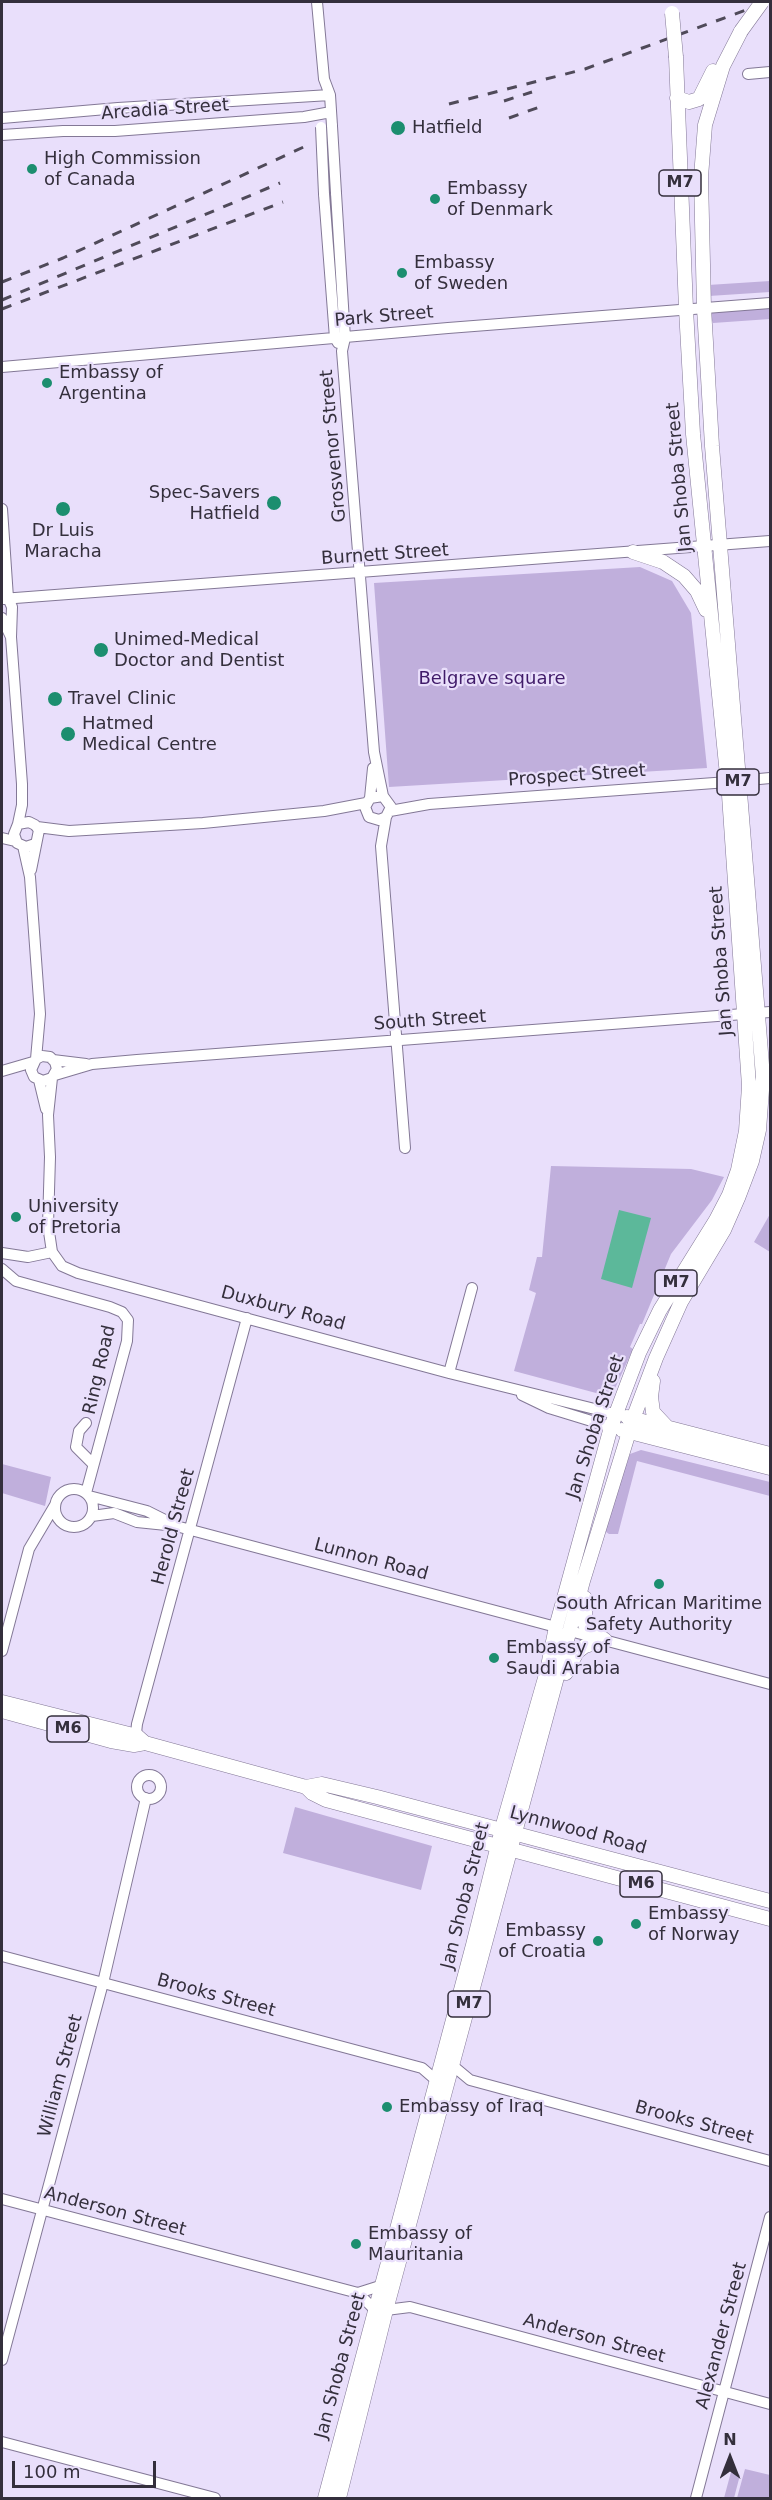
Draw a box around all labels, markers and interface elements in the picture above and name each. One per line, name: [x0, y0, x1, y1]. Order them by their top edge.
street label: Arcadia Street: [100, 95, 230, 125]
place label: Hatfield: [412, 117, 482, 139]
marker: Hatfield: [389, 119, 407, 137]
place label: High Commission of Canada: [44, 148, 201, 190]
marker: High Commission of Canada: [25, 162, 39, 176]
road number: M7: [659, 170, 701, 196]
place label: Embassy of Denmark: [447, 178, 553, 220]
marker: Embassy of Denmark: [428, 192, 442, 206]
place label: Embassy of Sweden: [414, 252, 508, 294]
marker: Embassy of Sweden: [395, 266, 409, 280]
street label: Park Street: [334, 302, 434, 332]
place label: Embassy of Argentina: [59, 362, 163, 404]
street label: Grosvenor Street: [317, 369, 351, 523]
marker: Embassy of Argentina: [40, 376, 54, 390]
street label: Jan Shoba Street: [663, 401, 697, 553]
place label: Spec-Savers Hatfield: [149, 482, 260, 524]
marker: Spec-Savers Hatfield: [265, 494, 283, 512]
marker: Dr Luis Maracha: [54, 500, 72, 518]
place label: Dr Luis Maracha: [24, 520, 102, 562]
street label: Burnett Street: [320, 540, 450, 570]
place label: Unimed-Medical Doctor and Dentist: [114, 629, 284, 672]
marker: Unimed-Medical Doctor and Dentist: [92, 641, 110, 659]
park label: Belgrave square: [418, 668, 566, 690]
place label: Travel Clinic: [68, 688, 176, 710]
marker: Travel Clinic: [46, 690, 64, 708]
place label: Hatmed Medical Centre: [82, 713, 217, 756]
marker: Hatmed Medical Centre: [59, 725, 77, 743]
street label: Prospect Street: [508, 760, 646, 792]
road number: M7: [717, 769, 759, 795]
street label: Jan Shoba Street: [706, 885, 738, 1037]
street label: South Street: [373, 1006, 487, 1036]
place label: University of Pretoria: [28, 1196, 121, 1238]
marker: University of Pretoria: [9, 1210, 23, 1224]
road number: M7: [655, 1270, 697, 1296]
street label: Duxbury Road: [219, 1282, 347, 1336]
street label: Ring Road: [79, 1323, 121, 1417]
street label: Jan Shoba Street: [563, 1352, 629, 1502]
street label: Herold Street: [148, 1467, 200, 1587]
street label: Lunnon Road: [312, 1534, 430, 1586]
marker: South African Maritime Safety Authority: [652, 1577, 666, 1591]
place label: South African Maritime Safety Authority: [556, 1593, 762, 1636]
place label: Embassy of Saudi Arabia: [506, 1637, 620, 1680]
marker: Embassy of Saudi Arabia: [487, 1651, 501, 1665]
road number: M6: [47, 1716, 89, 1742]
street label: Lynnwood Road: [507, 1802, 649, 1860]
street label: Jan Shoba Street: [437, 1821, 495, 1971]
road number: M6: [620, 1871, 662, 1897]
place label: Embassy of Norway: [648, 1903, 739, 1946]
marker: Embassy of Norway: [629, 1917, 643, 1931]
place label: Embassy of Croatia: [498, 1920, 586, 1962]
marker: Embassy of Croatia: [591, 1934, 605, 1948]
street label: Brooks Street: [154, 1970, 278, 2022]
road number: M7: [448, 1991, 490, 2017]
street label: William Street: [34, 2012, 88, 2140]
place label: Embassy of Iraq: [399, 2096, 544, 2118]
street label: Brooks Street: [632, 2097, 756, 2149]
marker: Embassy of Iraq: [380, 2100, 394, 2114]
street label: Anderson Street: [42, 2183, 188, 2241]
place label: Embassy of Mauritania: [368, 2223, 472, 2266]
marker: Embassy of Mauritania: [349, 2237, 363, 2251]
street label: Alexander Street: [692, 2260, 752, 2412]
street label: Jan Shoba Street: [311, 2291, 371, 2441]
street label: Anderson Street: [521, 2310, 667, 2368]
north arrow: [700, 2428, 760, 2488]
text: N: [723, 2430, 737, 2449]
scale bar: [15, 2449, 159, 2487]
text: 100 m: [23, 2461, 81, 2482]

